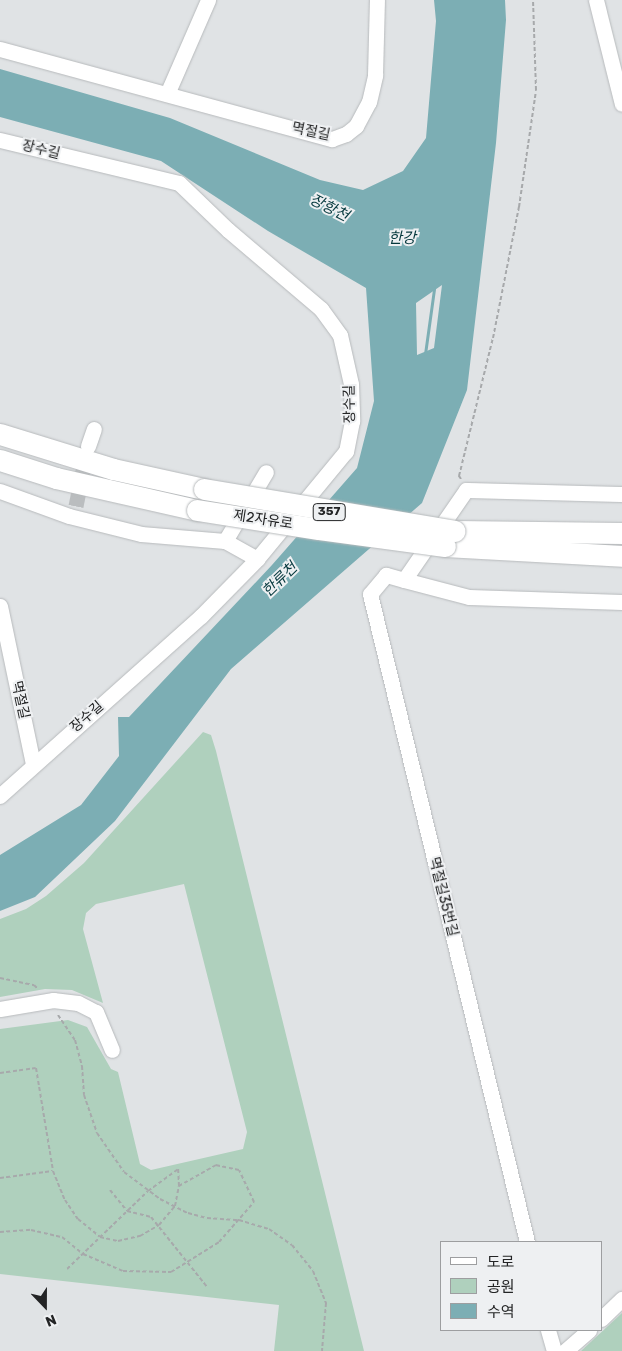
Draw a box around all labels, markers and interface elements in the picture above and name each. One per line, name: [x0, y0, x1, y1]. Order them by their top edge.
street label: 멱절길: [290, 120, 332, 144]
street label: 장수길: [20, 137, 62, 163]
water label: 장항천: [306, 191, 352, 225]
water label: 한강: [388, 230, 416, 248]
street label: 장수길: [341, 385, 359, 423]
road number: 357: [312, 502, 346, 522]
street label: 제2자유로: [232, 507, 294, 533]
water label: 한류천: [259, 559, 301, 601]
street label: 멱절길: [8, 679, 32, 721]
street label: 장수길: [67, 698, 107, 736]
street label: 멱절길35번길: [425, 856, 461, 938]
legend: [440, 1241, 602, 1331]
text: 도로: [487, 1253, 515, 1271]
text: 공원: [487, 1278, 515, 1296]
north arrow: [20, 1281, 70, 1331]
text: 수역: [487, 1303, 515, 1321]
text: N: [43, 1311, 59, 1330]

